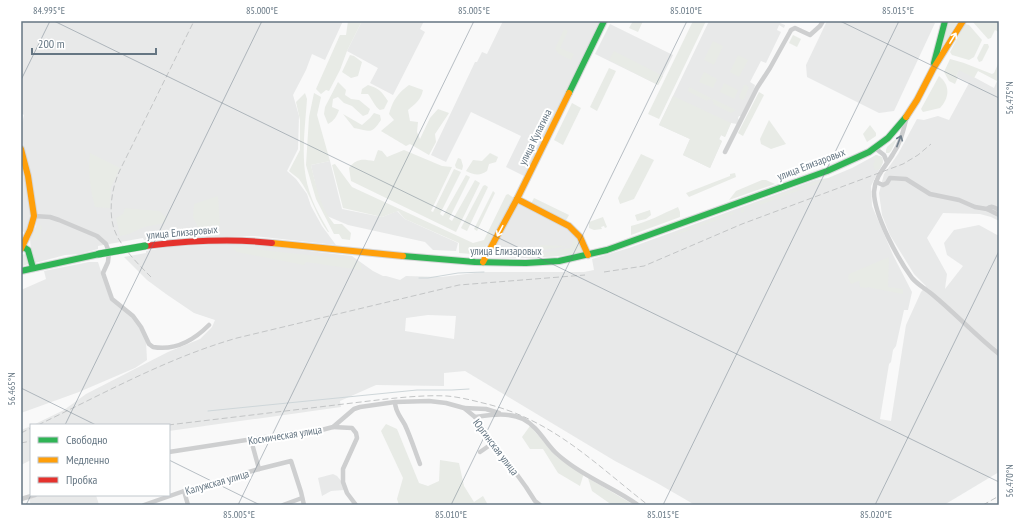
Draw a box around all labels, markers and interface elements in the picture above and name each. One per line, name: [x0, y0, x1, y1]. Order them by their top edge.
text: 84.995°E: [33, 4, 65, 17]
text: 85.000°E: [246, 4, 278, 17]
text: 85.005°E: [458, 4, 490, 17]
text: 85.010°E: [670, 4, 702, 17]
text: 85.015°E: [882, 4, 914, 17]
scale bar: [32, 30, 156, 56]
one-way arrow: [949, 33, 957, 44]
text: 200 m: [38, 36, 65, 51]
text: 56.475°N: [1003, 81, 1016, 115]
street label: улица Кулагина: [515, 107, 555, 167]
one-way arrow: [896, 135, 904, 147]
street label: улица Елизаровых: [775, 144, 847, 183]
street label: улица Елизаровых: [146, 222, 219, 242]
one-way arrow: [496, 224, 503, 236]
street label: улица Елизаровых: [470, 244, 542, 258]
text: 56.465°N: [5, 372, 18, 406]
street label: Юргинская улица: [470, 416, 522, 478]
street label: Космическая улица: [247, 422, 323, 448]
legend: [30, 424, 170, 496]
text: Свободно: [66, 432, 108, 447]
text: Медленно: [66, 452, 109, 467]
text: 56.470°N: [1003, 464, 1016, 498]
street label: Калужская улица: [183, 466, 251, 498]
text: Пробка: [66, 472, 98, 487]
text: 85.005°E: [223, 508, 255, 521]
text: 85.010°E: [435, 508, 467, 521]
text: 85.015°E: [647, 508, 679, 521]
text: 85.020°E: [860, 508, 892, 521]

